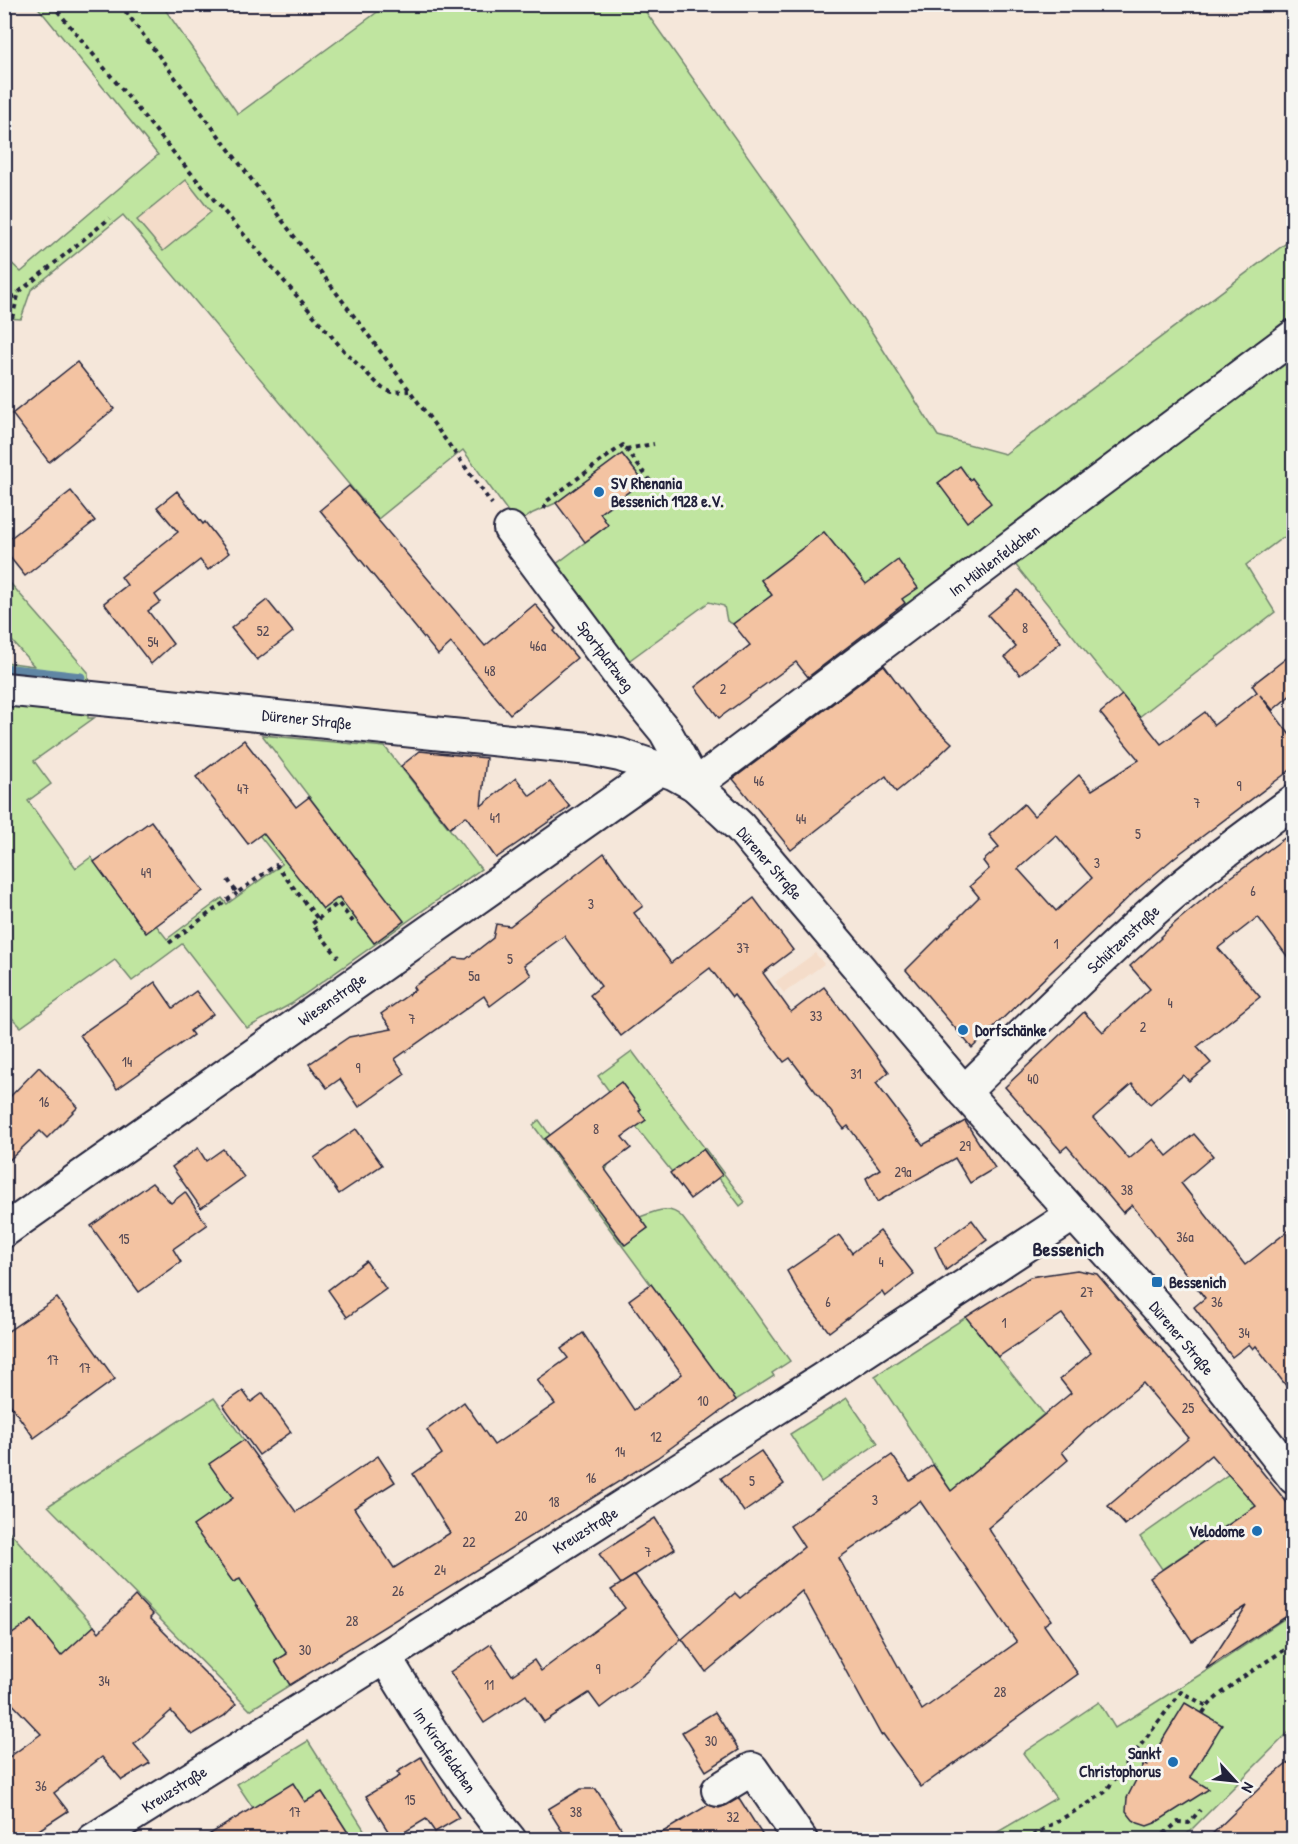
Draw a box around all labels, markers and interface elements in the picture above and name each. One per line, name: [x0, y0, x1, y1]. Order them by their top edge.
place label: SV Rhenania Bessenich 1928 e.V.: [611, 472, 724, 512]
marker: SV Rhenania Bessenich 1928 e.V.: [592, 485, 606, 499]
street label: Im Mühlenfeldchen: [944, 519, 1044, 601]
street label: Sportplatzweg: [572, 616, 640, 696]
house number: 8: [1022, 618, 1028, 637]
house number: 52: [257, 621, 270, 640]
house number: 54: [147, 632, 159, 651]
house number: 46a: [530, 636, 547, 655]
house number: 48: [484, 661, 496, 680]
house number: 2: [720, 679, 727, 698]
street label: Dürener Straße: [261, 703, 354, 735]
house number: 46: [754, 771, 765, 790]
house number: 9: [1236, 776, 1242, 795]
house number: 47: [237, 779, 249, 798]
house number: 7: [1194, 793, 1201, 812]
house number: 41: [490, 808, 500, 827]
house number: 44: [796, 809, 806, 828]
street label: Dürener Straße: [732, 822, 808, 905]
house number: 5: [1135, 824, 1141, 843]
house number: 3: [1094, 853, 1100, 872]
house number: 49: [141, 863, 151, 882]
house number: 6: [1250, 881, 1256, 900]
house number: 3: [588, 894, 594, 913]
street label: Schützenstraße: [1082, 899, 1164, 978]
house number: 1: [1053, 934, 1059, 953]
house number: 37: [736, 938, 750, 957]
house number: 5: [507, 949, 513, 968]
house number: 5a: [468, 966, 480, 985]
street label: Wiesenstraße: [294, 967, 371, 1031]
house number: 4: [1167, 993, 1173, 1012]
house number: 33: [810, 1006, 822, 1025]
house number: 7: [409, 1009, 416, 1028]
house number: 2: [1140, 1017, 1147, 1036]
place label: Dorfschänke: [975, 1019, 1047, 1041]
marker: Dorfschänke: [956, 1023, 970, 1037]
house number: 14: [122, 1052, 132, 1071]
house number: 9: [355, 1058, 361, 1077]
house number: 31: [850, 1064, 862, 1083]
house number: 40: [1027, 1069, 1039, 1088]
house number: 16: [39, 1092, 50, 1111]
house number: 8: [593, 1119, 599, 1138]
house number: 29: [959, 1136, 971, 1155]
house number: 29a: [894, 1162, 912, 1181]
house number: 38: [1121, 1180, 1133, 1199]
house number: 36a: [1176, 1227, 1194, 1246]
house number: 15: [118, 1229, 130, 1248]
district label: Bessenich: [1032, 1235, 1104, 1262]
house number: 4: [878, 1252, 884, 1271]
place label: Bessenich: [1169, 1271, 1226, 1293]
marker: Bessenich: [1150, 1275, 1164, 1289]
house number: 27: [1080, 1282, 1094, 1301]
house number: 6: [825, 1292, 831, 1311]
house number: 36: [1211, 1292, 1223, 1311]
street label: Dürener Straße: [1145, 1296, 1220, 1380]
house number: 1: [1001, 1313, 1007, 1332]
house number: 34: [1238, 1323, 1250, 1342]
house number: 17: [47, 1350, 59, 1369]
house number: 17: [79, 1358, 91, 1377]
house number: 10: [697, 1391, 709, 1410]
house number: 25: [1182, 1398, 1194, 1417]
house number: 12: [650, 1427, 662, 1446]
house number: 14: [615, 1442, 625, 1461]
house number: 16: [586, 1468, 597, 1487]
house number: 5: [749, 1471, 755, 1490]
house number: 3: [872, 1490, 878, 1509]
house number: 18: [548, 1492, 560, 1511]
street label: Kreuzstraße: [548, 1501, 622, 1559]
house number: 20: [515, 1506, 527, 1525]
place label: Velodome: [1189, 1520, 1246, 1542]
marker: Velodome: [1250, 1524, 1264, 1538]
house number: 22: [462, 1532, 476, 1551]
house number: 7: [645, 1542, 652, 1561]
house number: 24: [434, 1560, 446, 1579]
house number: 26: [392, 1581, 404, 1600]
house number: 28: [346, 1611, 358, 1630]
house number: 30: [299, 1640, 311, 1659]
house number: 9: [595, 1659, 601, 1678]
house number: 34: [98, 1671, 110, 1690]
house number: 11: [484, 1675, 494, 1694]
house number: 28: [994, 1682, 1006, 1701]
street label: Im Kirchfeldchen: [408, 1703, 482, 1797]
house number: 30: [705, 1731, 717, 1750]
place label: Sankt Christophorus: [1079, 1742, 1162, 1783]
north arrow: [1205, 1751, 1265, 1811]
marker: Sankt Christophorus: [1166, 1755, 1180, 1769]
street label: Kreuzstraße: [137, 1760, 211, 1818]
house number: 36: [35, 1776, 47, 1795]
text: N: [1236, 1779, 1260, 1797]
house number: 15: [404, 1790, 416, 1809]
house number: 17: [289, 1802, 301, 1821]
house number: 38: [570, 1802, 582, 1821]
house number: 32: [727, 1807, 740, 1826]

